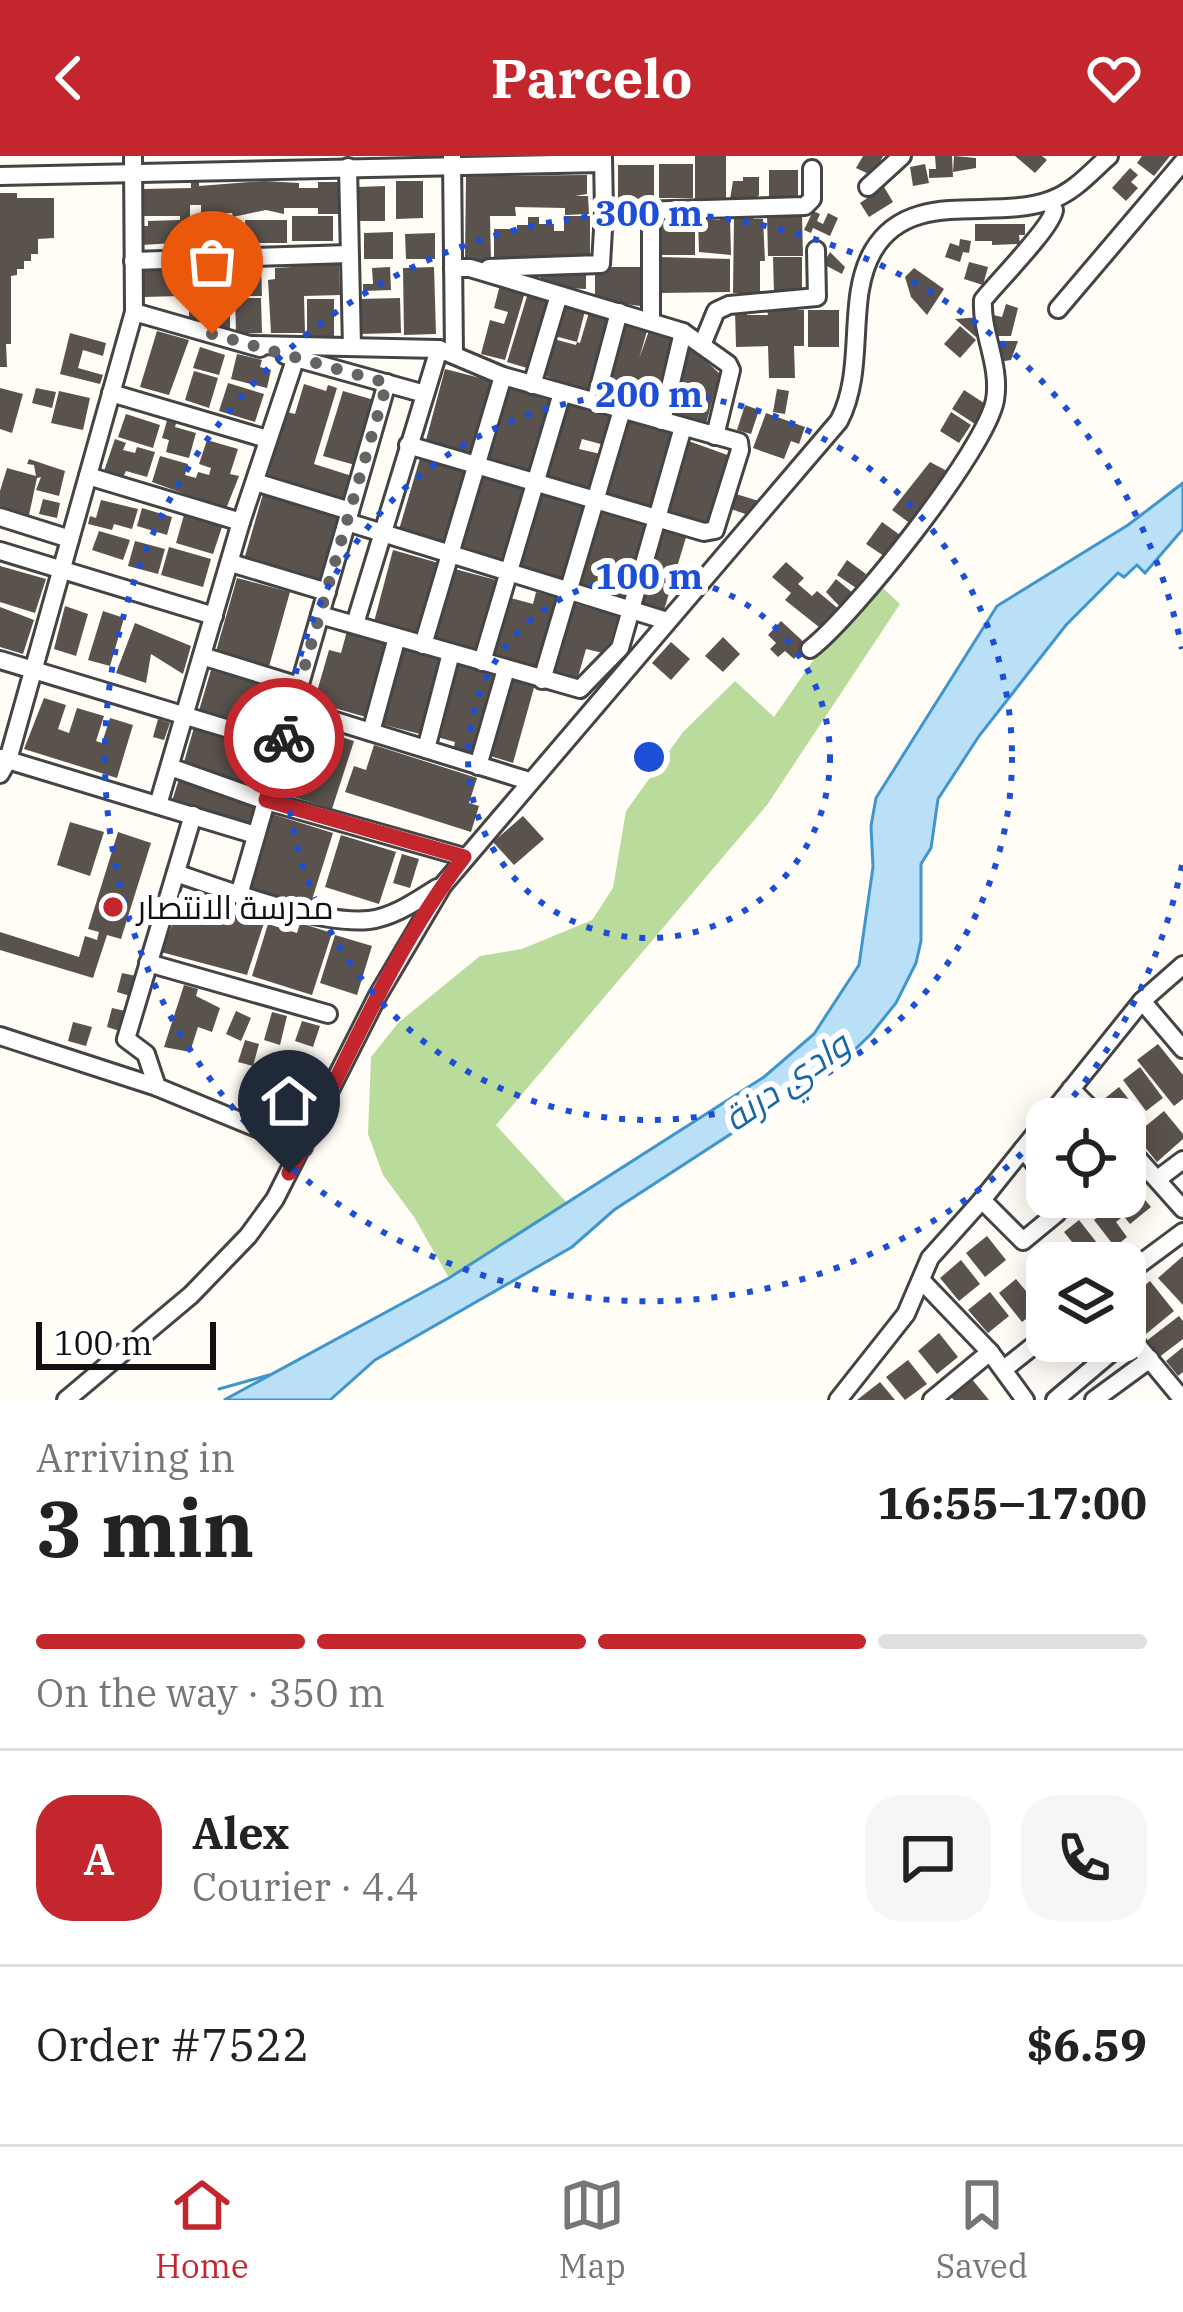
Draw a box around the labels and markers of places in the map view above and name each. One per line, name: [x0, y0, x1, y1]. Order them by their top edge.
pin: [161, 211, 263, 334]
centre of rings: [628, 736, 670, 778]
place label: مدرسة الانتصار: [135, 885, 334, 928]
marker: مدرسة الانتصار: [100, 894, 126, 920]
pin: [238, 1050, 340, 1173]

